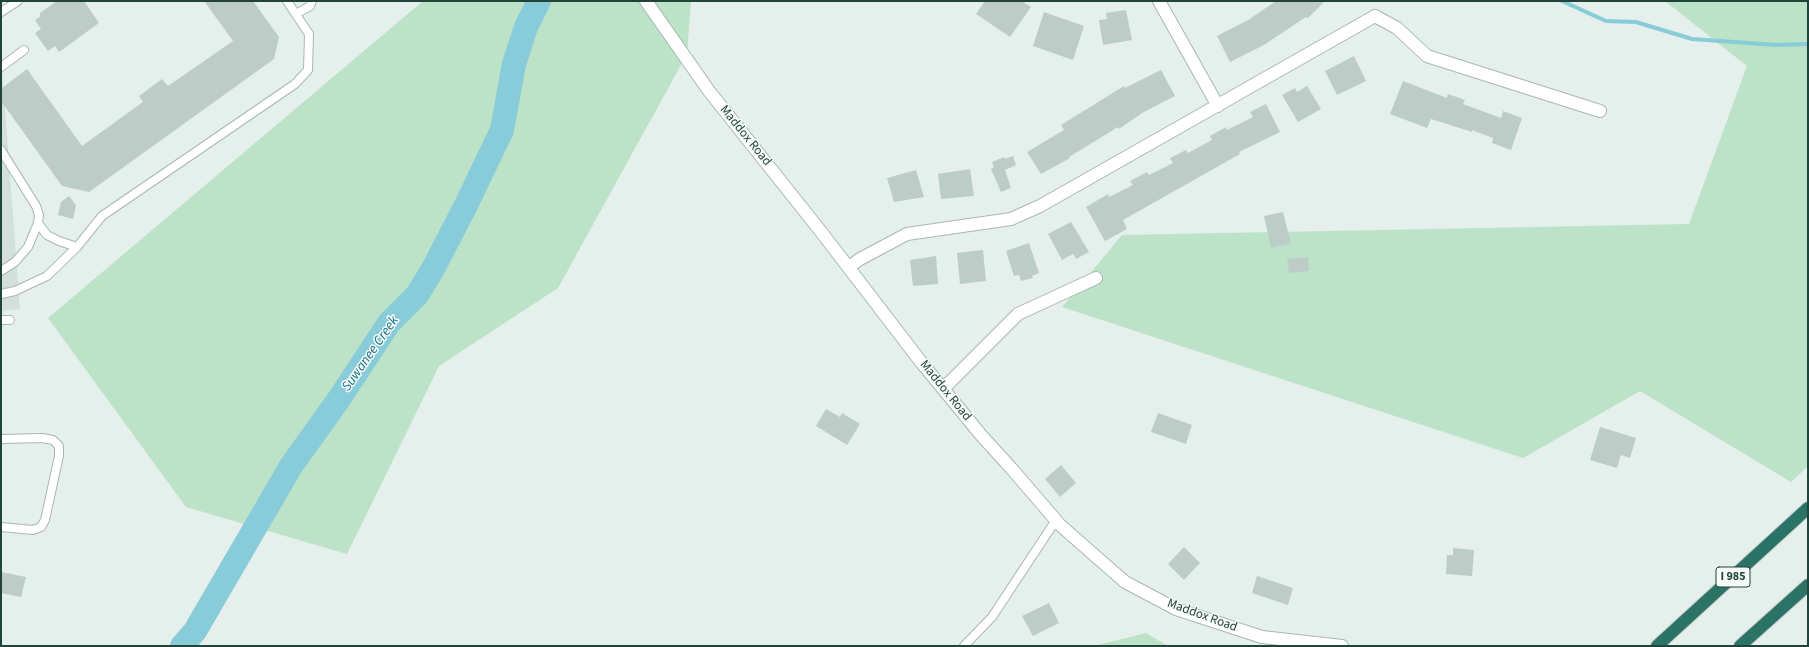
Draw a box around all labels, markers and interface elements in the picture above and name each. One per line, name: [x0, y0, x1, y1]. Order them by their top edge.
street label: Maddox Road: [716, 103, 774, 169]
water label: Suwanee Creek: [339, 313, 403, 395]
street label: Maddox Road: [916, 358, 974, 424]
road number: I 985: [1716, 567, 1750, 587]
street label: Maddox Road: [1165, 596, 1239, 636]

